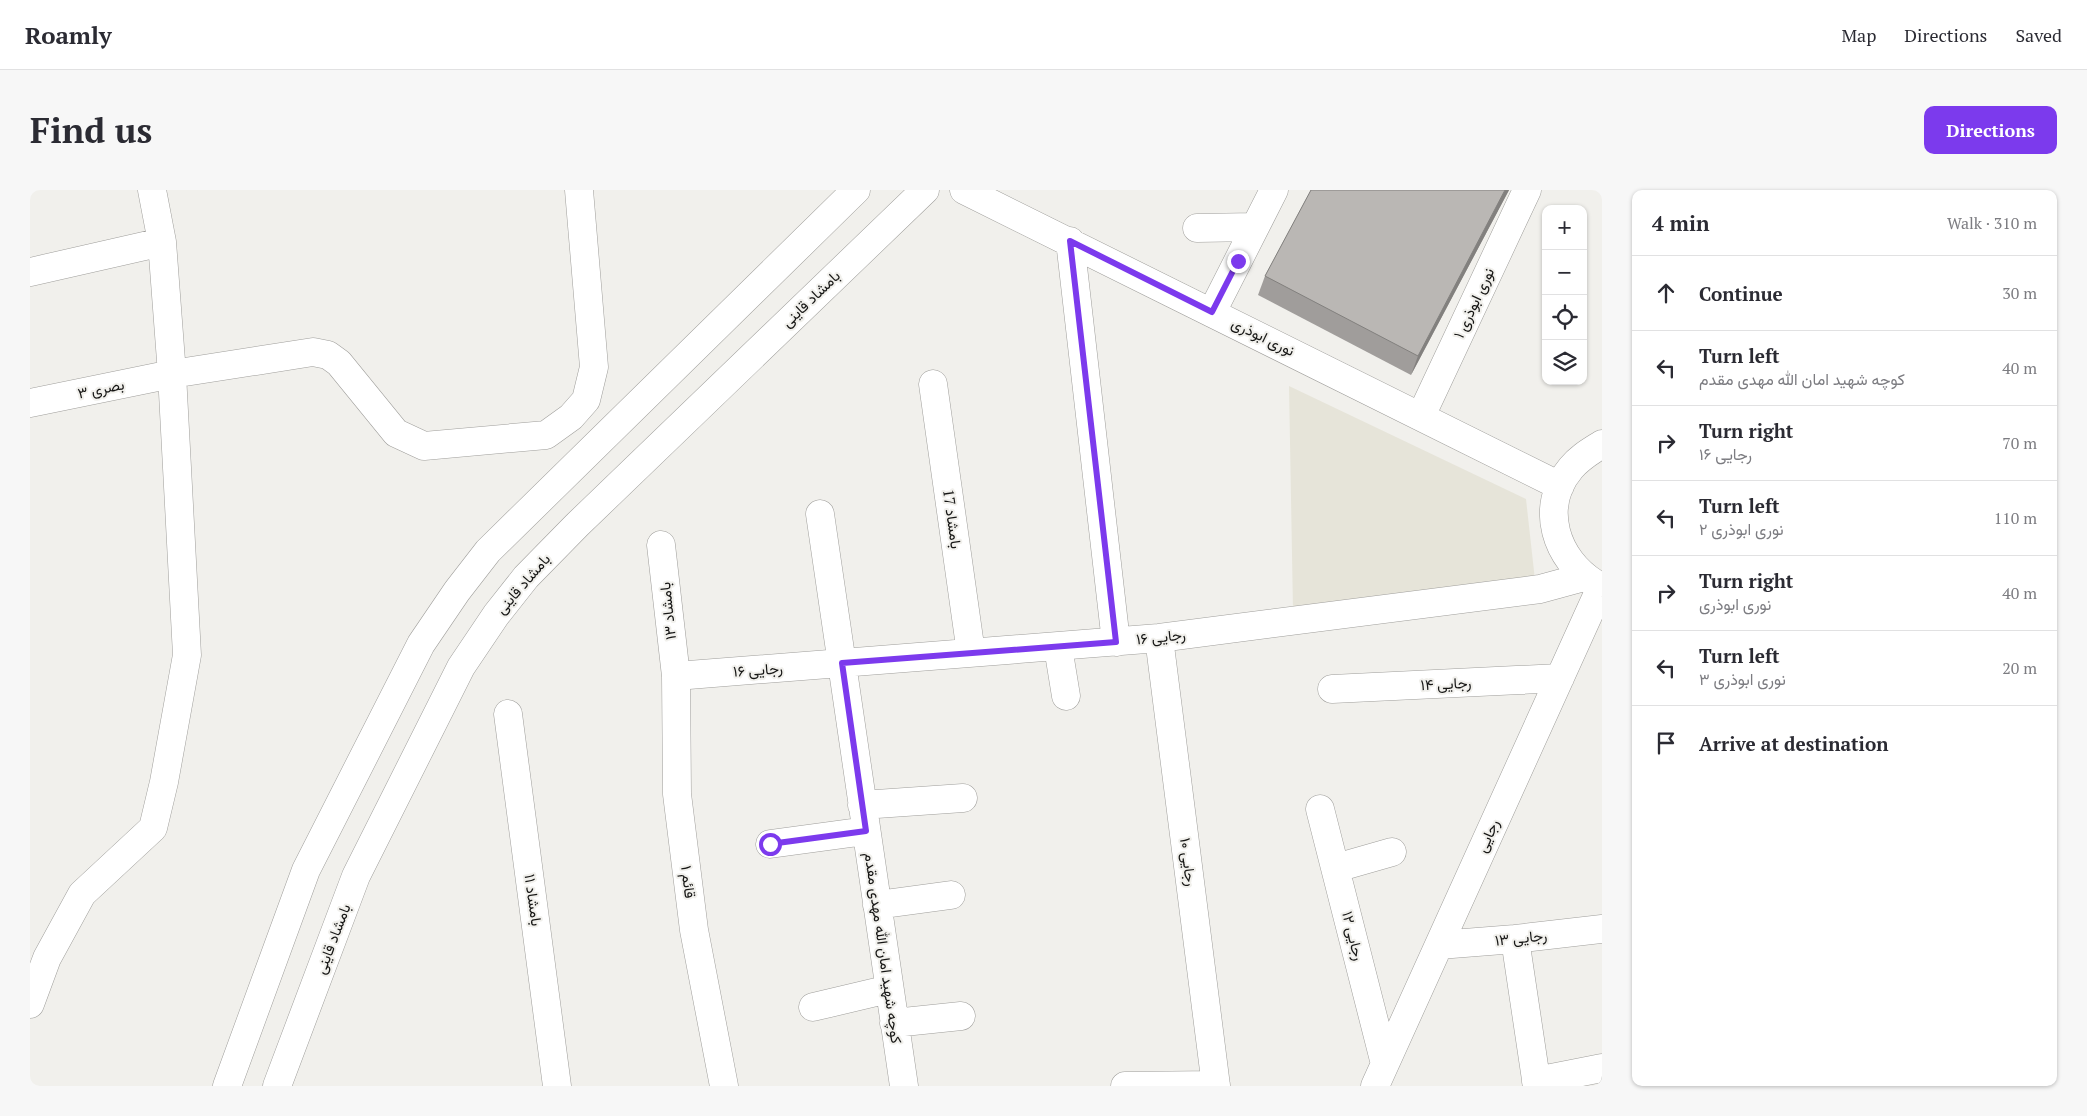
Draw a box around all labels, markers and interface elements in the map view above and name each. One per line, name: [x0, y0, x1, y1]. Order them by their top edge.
text: Roamly: [25, 19, 112, 51]
text: Map: [1841, 23, 1876, 47]
text: Directions: [1904, 23, 1987, 47]
text: Saved: [2015, 23, 2062, 47]
button: Directions: [1924, 106, 2057, 154]
text: Find us: [30, 107, 152, 153]
map controls: [1542, 205, 1587, 385]
button: +: [1542, 205, 1587, 250]
text: 4 min: [1652, 209, 1709, 237]
text: Walk · 310 m: [1947, 212, 2037, 234]
route end: [1227, 250, 1250, 273]
button: −: [1542, 250, 1587, 295]
street label: نوری ابوذری ۱: [1448, 264, 1499, 342]
street label: بامشاد قاینی: [777, 265, 845, 332]
icon: ahead: [1652, 279, 1680, 307]
text: Continue: [1699, 281, 1783, 306]
text: 30 m: [2002, 282, 2037, 304]
button: locate: [1542, 295, 1587, 340]
street label: نوری ابوذری: [1228, 312, 1298, 361]
button: layers: [1542, 340, 1587, 385]
text: Turn left: [1699, 343, 1780, 368]
icon: left: [1652, 354, 1680, 382]
text: 40 m: [2002, 357, 2037, 379]
text: کوچه شهید امان الله مهدی مقدم: [1699, 368, 1905, 390]
street label: بصری ۳: [76, 373, 126, 404]
text: Turn right: [1699, 418, 1793, 443]
icon: right: [1652, 429, 1680, 457]
text: 70 m: [2002, 432, 2037, 454]
text: رجایی ۱۶: [1699, 443, 1752, 465]
street label: بامشاد 17: [939, 488, 967, 550]
text: Turn left: [1699, 493, 1780, 518]
icon: left: [1652, 504, 1680, 532]
text: 110 m: [1994, 507, 2037, 529]
text: نوری ابوذری ۲: [1699, 518, 1784, 540]
street label: بامشاد قاینی: [490, 549, 555, 618]
text: Turn right: [1699, 568, 1793, 593]
icon: right: [1652, 579, 1680, 607]
street label: بامشاد ۱۳: [654, 581, 680, 641]
text: 40 m: [2002, 582, 2037, 604]
text: نوری ابوذری: [1699, 593, 1771, 615]
street label: رجایی ۱۶: [1135, 623, 1187, 650]
text: Turn left: [1699, 643, 1780, 668]
icon: left: [1652, 654, 1680, 682]
street label: رجایی ۱۶: [732, 657, 783, 682]
text: 20 m: [2002, 657, 2037, 679]
text: نوری ابوذری ۳: [1699, 668, 1786, 690]
street label: رجایی ۱۴: [1420, 672, 1472, 695]
icon: arrive: [1652, 729, 1680, 757]
text: Arrive at destination: [1699, 731, 1888, 756]
street label: رجایی: [1471, 816, 1504, 856]
route start: [759, 833, 782, 856]
street label: رجایی ۱۰: [1175, 836, 1202, 887]
street label: کوچه شهید امان الله مهدی مقدم: [860, 851, 907, 1045]
street label: قائم ۱: [676, 864, 701, 900]
street label: بامشاد ۱۱: [520, 873, 548, 927]
street label: بامشاد قاینی: [309, 901, 356, 977]
street label: رجایی ۱۲: [1337, 909, 1370, 963]
street label: رجایی ۱۳: [1494, 924, 1548, 951]

